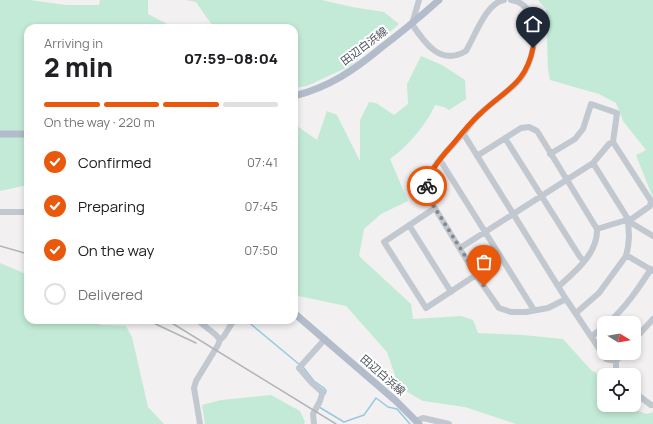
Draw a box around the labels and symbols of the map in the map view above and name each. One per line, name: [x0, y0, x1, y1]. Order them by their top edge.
pin: [516, 7.0, 550, 48]
street label: 田辺白浜線: [337, 23, 390, 68]
courier: [407, 166, 447, 206]
pin: [467, 245, 501, 286]
north arrow: [597, 316, 641, 360]
street label: 田辺白浜線: [358, 351, 409, 398]

